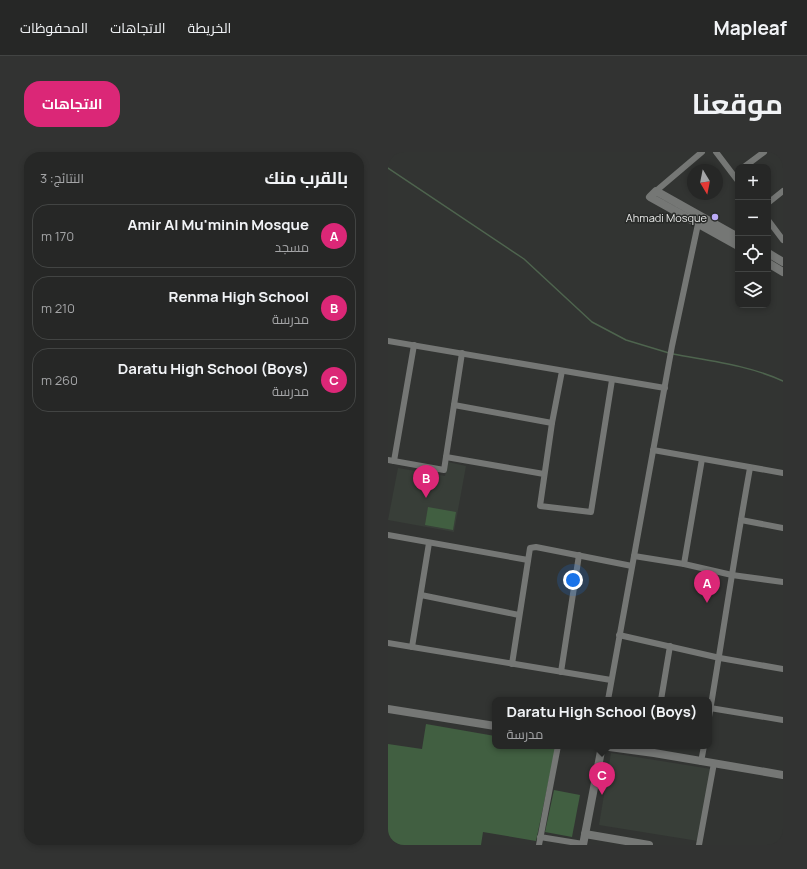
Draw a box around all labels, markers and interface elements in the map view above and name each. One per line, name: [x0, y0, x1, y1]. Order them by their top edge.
text: Mapleaf: [713, 15, 787, 41]
text: المحفوظات: [20, 18, 88, 37]
text: الاتجاهات: [110, 18, 166, 37]
text: الخريطة: [188, 18, 231, 37]
button: الاتجاهات: [24, 81, 120, 127]
text: موقعنا: [692, 84, 783, 122]
north arrow: [687, 164, 723, 200]
map controls: [735, 164, 771, 308]
button: +: [735, 164, 771, 200]
text: بالقرب منك: [264, 166, 348, 189]
text: النتائج: 3: [40, 169, 84, 187]
button: −: [735, 200, 771, 236]
place label: Ahmadi Mosque: [626, 210, 708, 225]
marker: Ahmadi Mosque: [710, 212, 720, 222]
text: Amir Al Mu'minin Mosque: [128, 214, 309, 235]
text: 170 m: [41, 227, 74, 245]
text: A: [330, 227, 338, 245]
button: locate: [735, 236, 771, 272]
text: مسجد: [275, 238, 309, 256]
button: layers: [735, 272, 771, 308]
text: Renma High School: [169, 286, 309, 307]
text: 210 m: [41, 299, 75, 317]
text: B: [330, 299, 338, 317]
text: مدرسة: [272, 310, 309, 328]
text: Daratu High School (Boys): [118, 358, 309, 379]
text: 260 m: [41, 371, 78, 389]
text: C: [329, 371, 339, 389]
text: مدرسة: [272, 382, 309, 400]
pin: B: [413, 465, 439, 498]
your location: [563, 570, 583, 590]
pin: A: [694, 570, 720, 603]
popup: [492, 697, 712, 749]
text: Daratu High School (Boys): [506, 701, 698, 722]
text: مدرسة: [506, 725, 543, 743]
pin: C: [589, 762, 615, 795]

